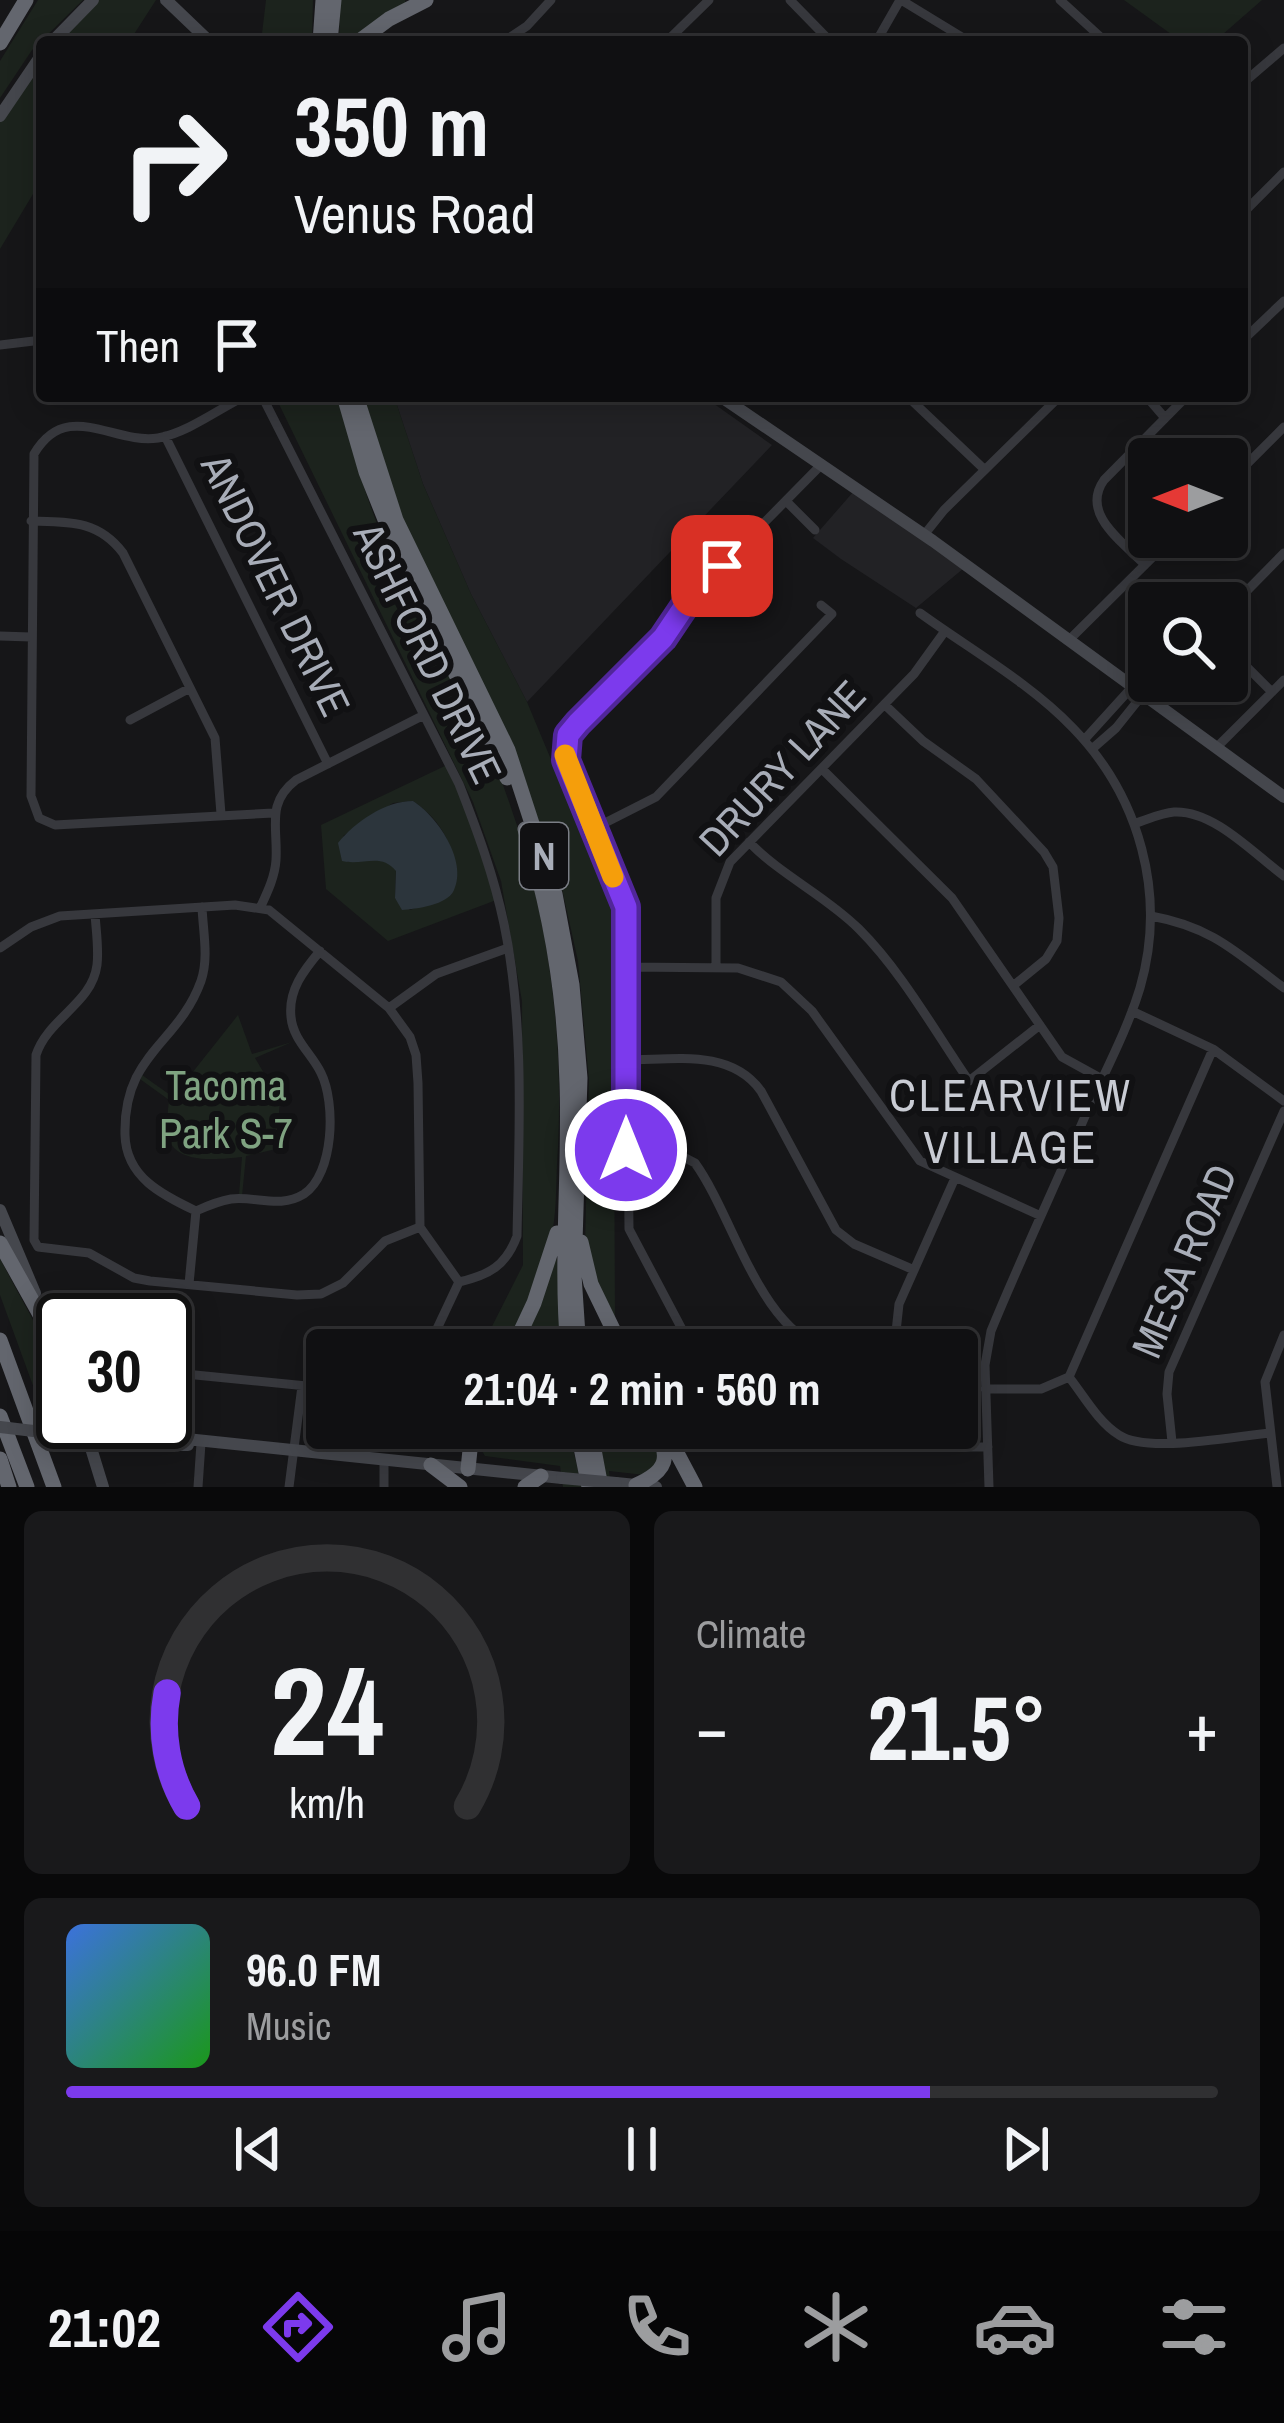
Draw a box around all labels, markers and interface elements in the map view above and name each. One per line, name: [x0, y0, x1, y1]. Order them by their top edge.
text: 350 m: [294, 69, 489, 182]
icon: right: [96, 84, 252, 240]
text: Venus Road: [294, 177, 535, 250]
icon: arrive: [204, 312, 270, 378]
text: Then: [96, 315, 180, 376]
north arrow: [1128, 438, 1248, 558]
map controls: [1128, 438, 1248, 702]
street label: ANDOVER DRIVE: [188, 444, 364, 725]
street label: ASHFORD DRIVE: [340, 513, 515, 793]
pin: [671, 515, 773, 617]
icon: arrive: [689, 533, 755, 599]
button: search: [1128, 582, 1248, 702]
street label: DRURY LANE: [686, 668, 878, 868]
road number: N: [520, 823, 568, 889]
park label: Tacoma Park S-7: [159, 1057, 293, 1161]
district label: CLEARVIEW VILLAGE: [889, 1064, 1133, 1177]
position arrow: [563, 1087, 689, 1213]
street label: MESA ROAD: [1118, 1156, 1250, 1366]
speed limit sign: 30: [36, 1293, 192, 1449]
text: 21:04 · 2 min · 560 m: [464, 1358, 820, 1419]
text: Climate: [696, 1608, 806, 1660]
text: 24: [270, 1626, 384, 1794]
text: 21.5°: [867, 1667, 1047, 1788]
text: −: [696, 1683, 728, 1772]
text: +: [1186, 1683, 1218, 1772]
text: km/h: [289, 1773, 365, 1830]
text: 96.0 FM: [246, 1939, 381, 2000]
text: Music: [246, 2000, 331, 2052]
icon: previous: [225, 2116, 291, 2182]
icon: pause: [609, 2116, 675, 2182]
icon: next: [993, 2116, 1059, 2182]
icon: directions: [256, 2285, 340, 2369]
icon: music: [435, 2285, 519, 2369]
icon: phone: [615, 2285, 699, 2369]
icon: climate: [794, 2285, 878, 2369]
icon: car: [973, 2285, 1057, 2369]
icon: filters: [1152, 2285, 1236, 2369]
text: 21:02: [48, 2291, 161, 2364]

